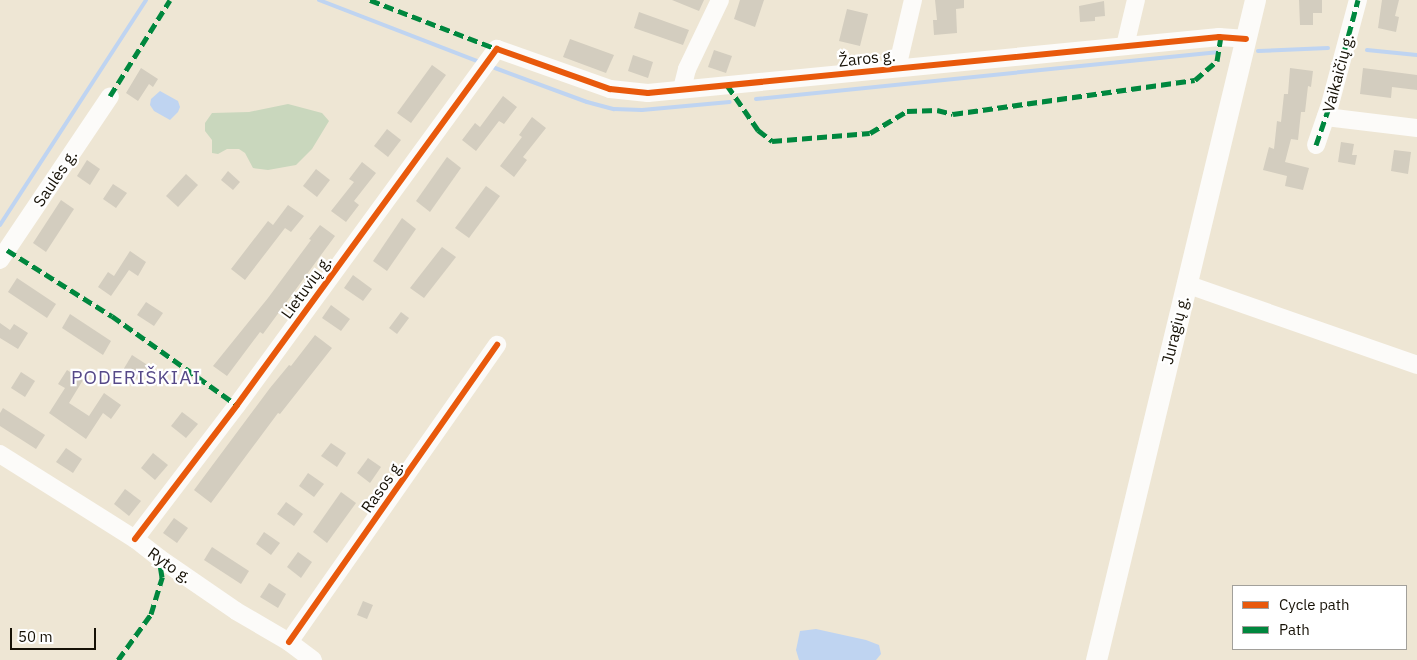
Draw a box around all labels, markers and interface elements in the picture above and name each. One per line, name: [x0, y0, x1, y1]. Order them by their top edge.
street label: Vaikaičių g.: [1318, 32, 1358, 114]
street label: Žaros g.: [838, 45, 896, 71]
street label: Saulės g.: [29, 146, 81, 210]
street label: Lietuvių g.: [277, 252, 335, 322]
street label: Juragių g.: [1157, 294, 1193, 366]
district label: PODERIŠKIAI: [70, 367, 202, 389]
street label: Rasos g.: [357, 456, 407, 516]
street label: Ryto g.: [144, 543, 196, 587]
legend: [1232, 585, 1407, 650]
text: Cycle path: [1279, 595, 1350, 614]
scale bar: [12, 618, 99, 650]
text: Path: [1279, 620, 1310, 639]
text: 50 m: [18, 627, 53, 646]

